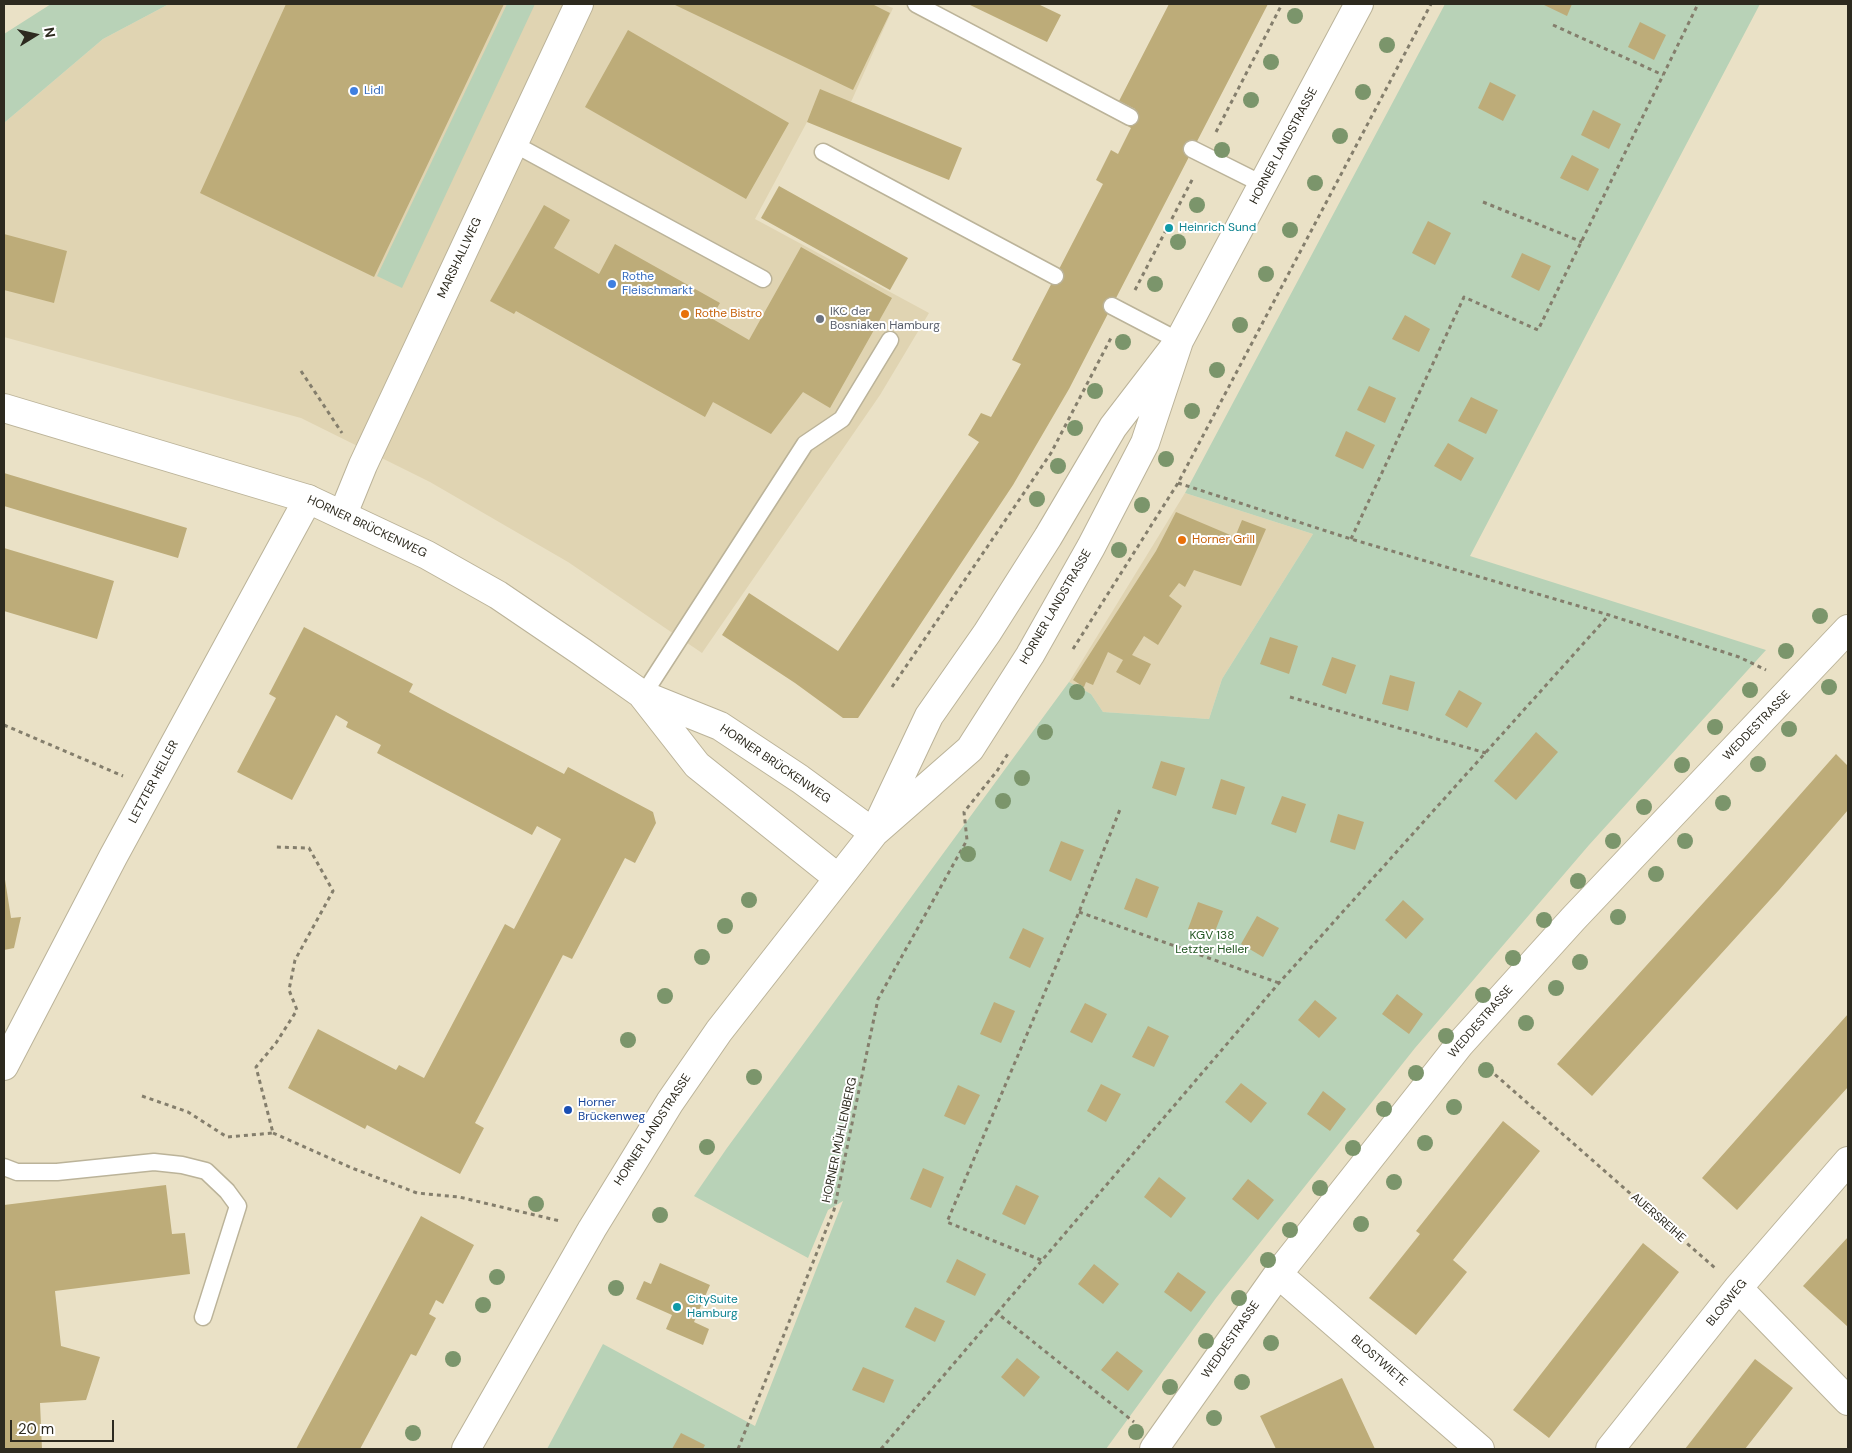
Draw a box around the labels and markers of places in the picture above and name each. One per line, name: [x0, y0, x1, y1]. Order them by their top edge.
place label: Lidl: [364, 84, 383, 98]
marker: Lidl: [348, 85, 360, 97]
place label: Heinrich Sund: [1179, 221, 1256, 235]
marker: Heinrich Sund: [1163, 222, 1175, 234]
place label: Rothe Fleischmarkt: [622, 270, 693, 298]
marker: Rothe Fleischmarkt: [606, 278, 618, 290]
place label: IKC der Bosniaken Hamburg: [830, 305, 940, 333]
place label: Rothe Bistro: [695, 307, 762, 321]
marker: Rothe Bistro: [679, 308, 691, 320]
marker: IKC der Bosniaken Hamburg: [814, 313, 826, 325]
place label: Horner Grill: [1192, 533, 1255, 547]
marker: Horner Grill: [1176, 534, 1188, 546]
place label: Horner Brückenweg: [578, 1096, 645, 1124]
marker: Horner Brückenweg: [562, 1104, 574, 1116]
place label: CitySuite Hamburg: [687, 1293, 738, 1321]
marker: CitySuite Hamburg: [671, 1301, 683, 1313]

